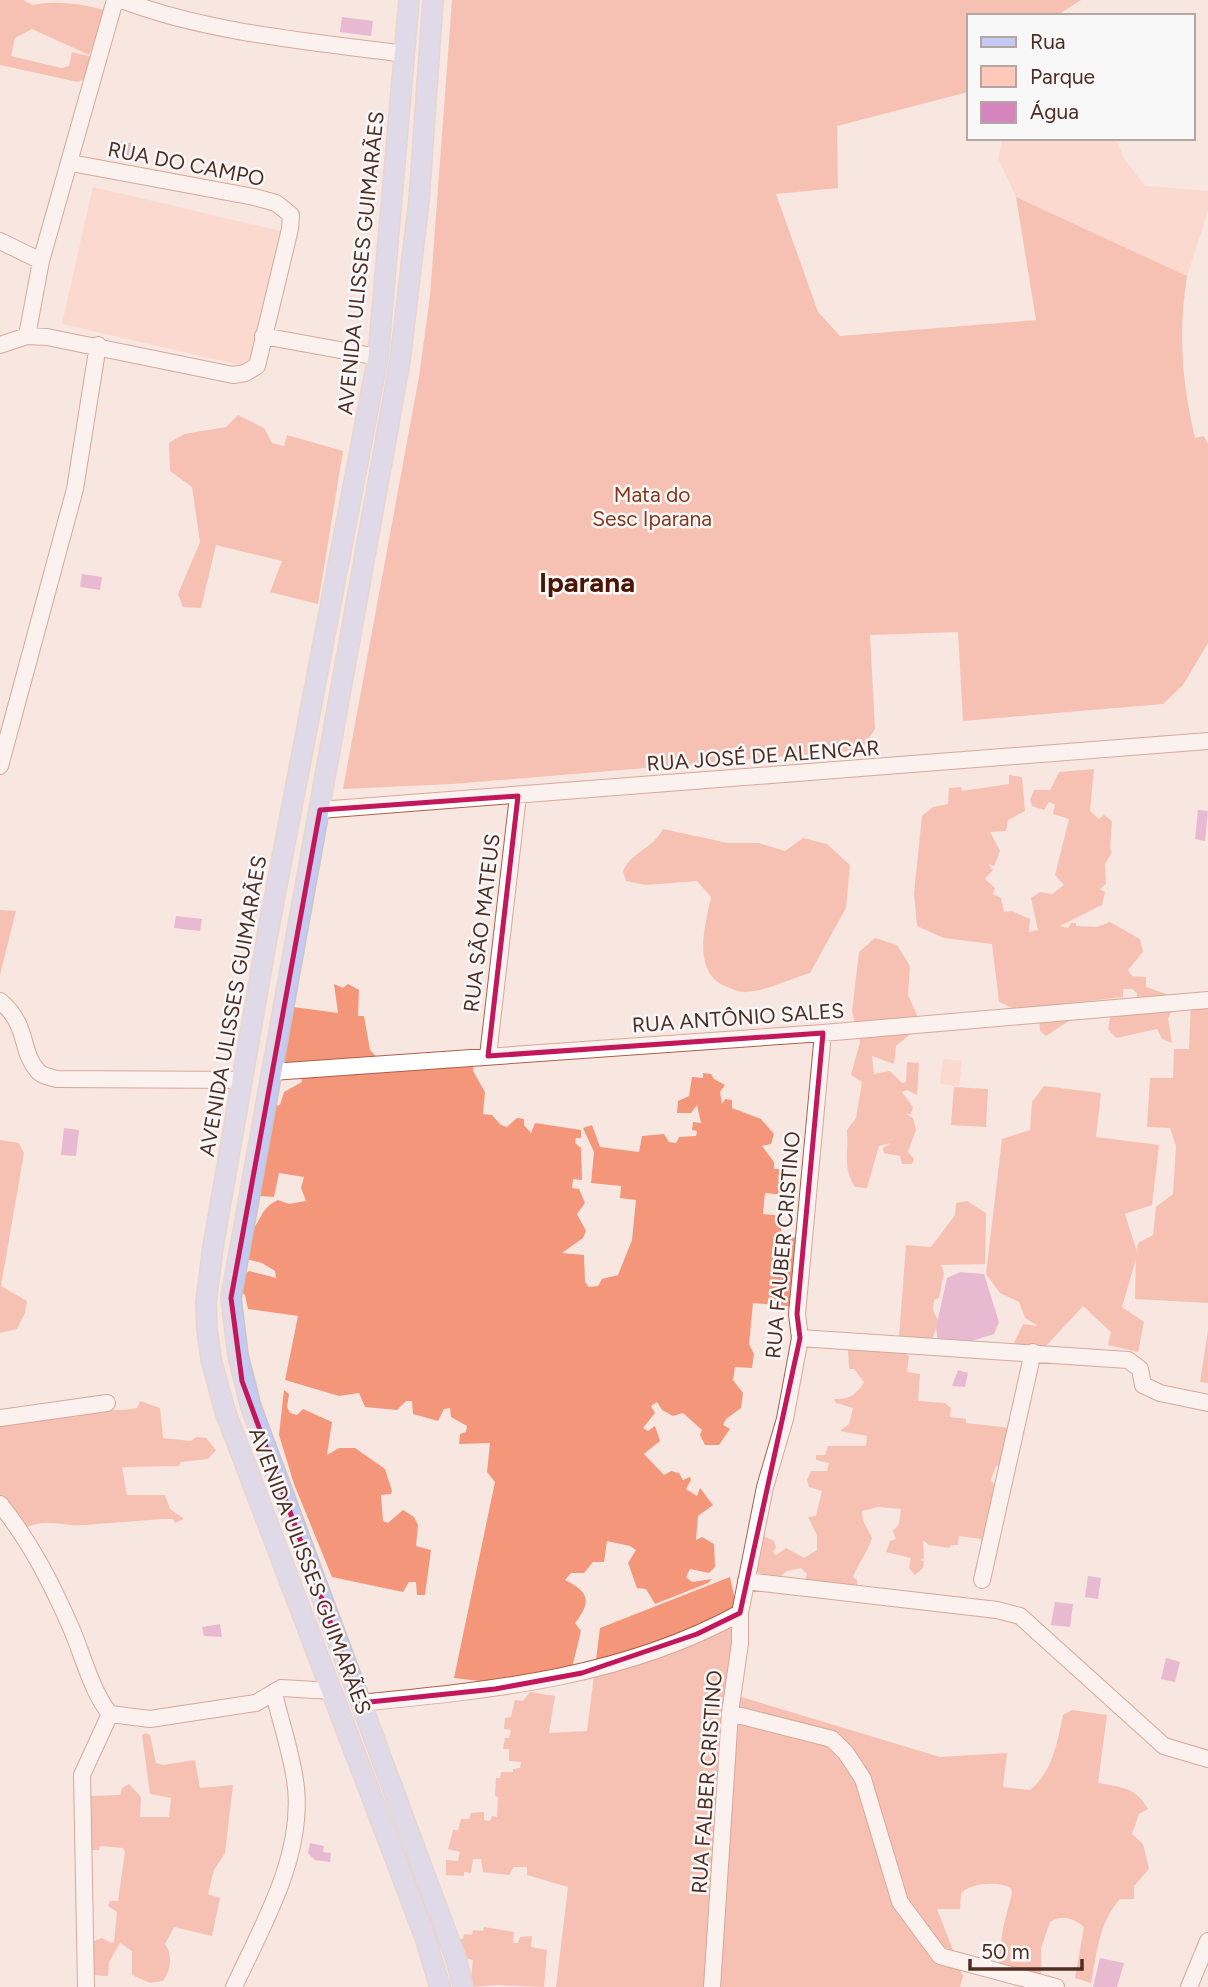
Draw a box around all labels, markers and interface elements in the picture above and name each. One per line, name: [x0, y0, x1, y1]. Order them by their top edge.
legend: [967, 14, 1194, 140]
text: Rua: [1030, 29, 1066, 54]
text: Parque: [1030, 64, 1095, 89]
text: Água: [1030, 99, 1079, 124]
street label: AVENIDA ULISSES GUIMARÃES: [332, 110, 389, 416]
street label: RUA DO CAMPO: [106, 136, 266, 191]
park label: Mata do Sesc Iparana: [592, 482, 712, 531]
district label: Iparana: [539, 565, 635, 599]
street label: RUA JOSÉ DE ALENCAR: [646, 735, 880, 776]
street label: RUA SÃO MATEUS: [458, 832, 505, 1014]
street label: AVENIDA ULISSES GUIMARÃES: [194, 854, 271, 1158]
street label: RUA ANTÔNIO SALES: [631, 998, 845, 1037]
street label: RUA FAUBER CRISTINO: [760, 1130, 805, 1360]
street label: AVENIDA ULISSES GUIMARÃES: [244, 1424, 377, 1718]
street label: RUA FALBER CRISTINO: [686, 1669, 727, 1895]
scale bar: [970, 1927, 1082, 1971]
text: 50 m: [981, 1939, 1030, 1964]

